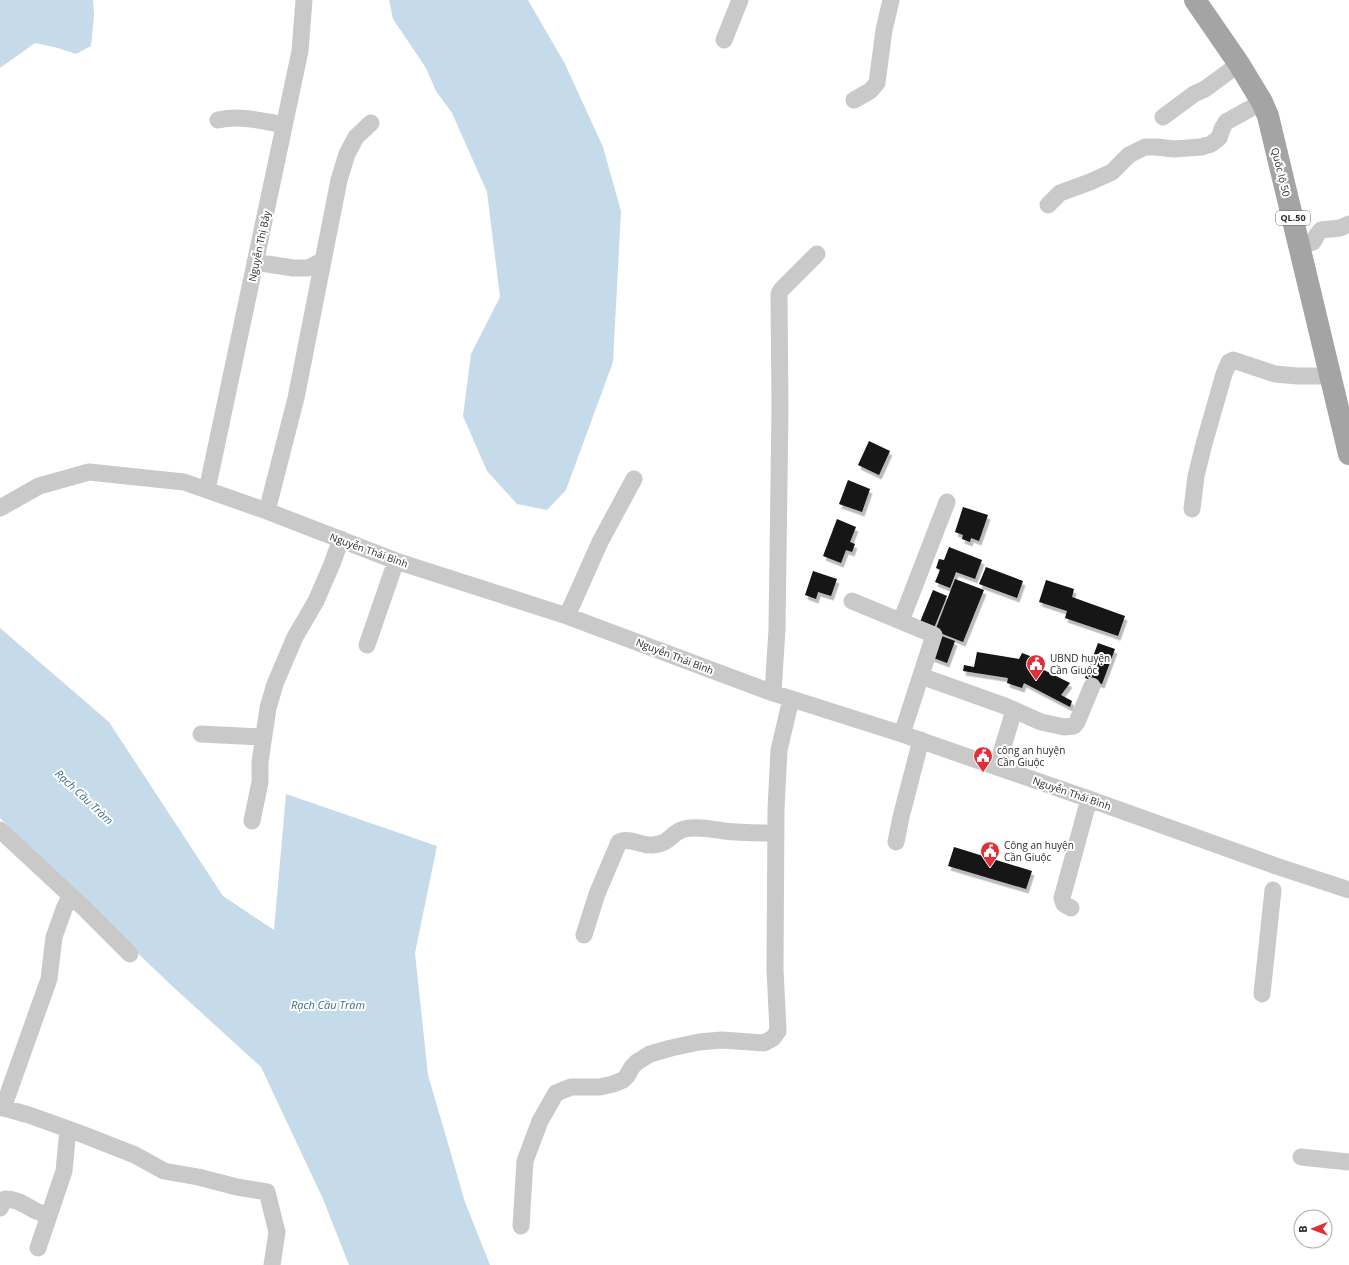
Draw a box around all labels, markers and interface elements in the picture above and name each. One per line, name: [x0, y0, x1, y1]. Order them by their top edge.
street label: Quốc lộ 50: [1268, 146, 1294, 198]
street label: Nguyễn Thị Bảy: [245, 208, 274, 283]
road number: QL.50: [1276, 211, 1310, 225]
street label: Nguyễn Thái Bình: [328, 529, 410, 571]
street label: Nguyễn Thái Bình: [634, 635, 716, 677]
place label: UBND huyện Cần Giuộc: [1050, 651, 1110, 677]
public building icon: UBND huyện Cần Giuộc: [1025, 653, 1047, 681]
place label: công an huyện Cần Giuộc: [997, 743, 1065, 769]
public building icon: công an huyện Cần Giuộc: [972, 745, 994, 773]
water label: Rạch Cầu Tràm: [52, 766, 117, 827]
street label: Nguyễn Thái Bình: [1031, 773, 1113, 813]
place label: Công an huyện Cần Giuộc: [1004, 838, 1074, 864]
public building icon: Công an huyện Cần Giuộc: [979, 840, 1001, 868]
water label: Rạch Cầu Tràm: [291, 997, 365, 1012]
north arrow: [1293, 1209, 1333, 1249]
text: B: [1295, 1225, 1310, 1233]

